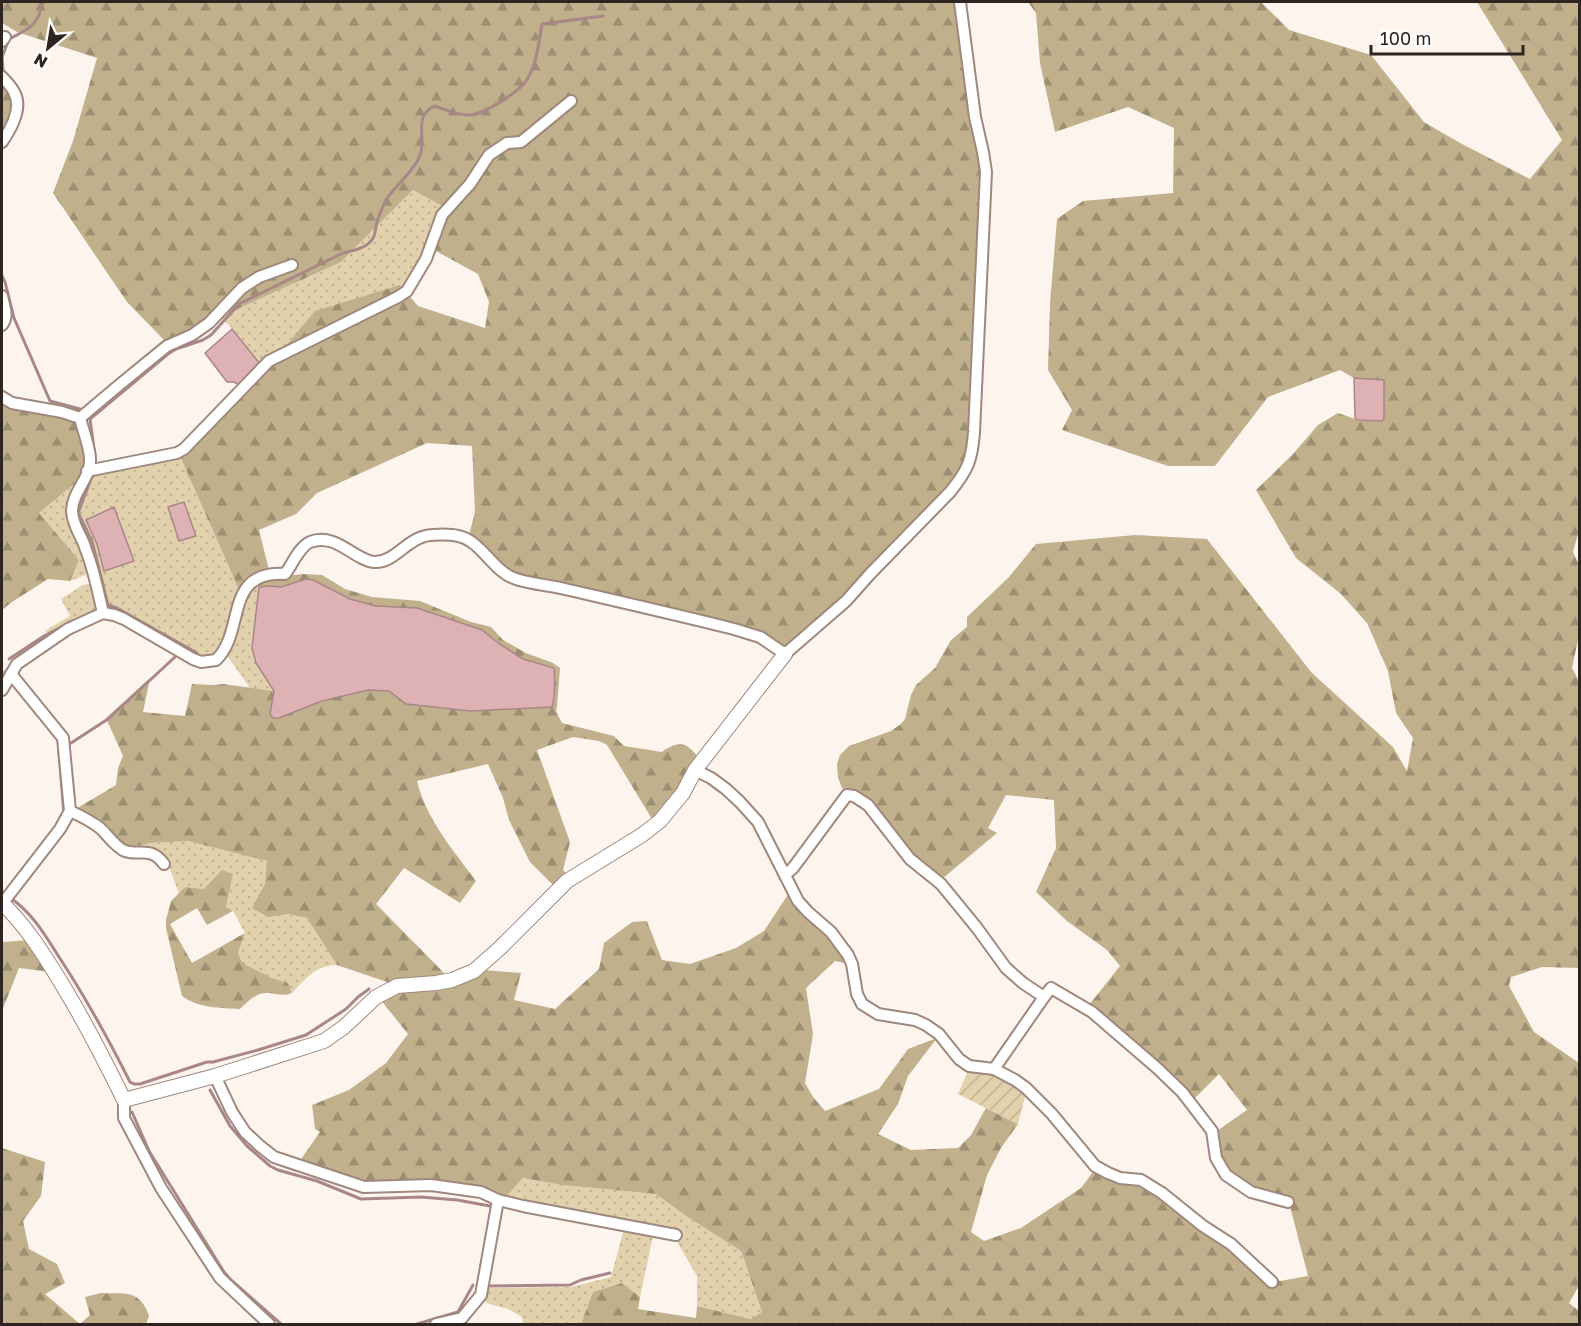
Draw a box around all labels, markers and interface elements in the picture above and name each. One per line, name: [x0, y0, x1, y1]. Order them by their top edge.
north arrow: [18, 18, 78, 78]
scale bar: [1371, 18, 1522, 56]
text: 100 m: [1380, 27, 1431, 49]
text: N: [30, 49, 51, 73]

